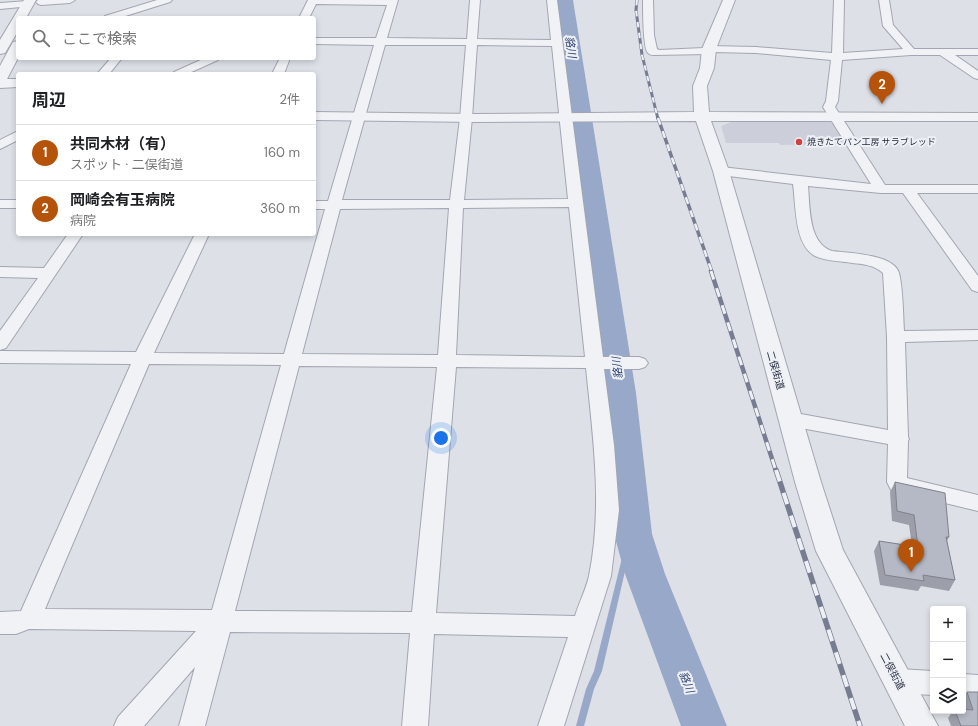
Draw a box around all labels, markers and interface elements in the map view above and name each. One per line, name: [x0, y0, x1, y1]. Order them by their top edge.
search box: [16, 16, 316, 60]
icon: search: [30, 27, 52, 49]
text: ここで検索: [62, 29, 137, 49]
water label: 貉川: [563, 35, 580, 60]
pin: 2: [869, 71, 895, 104]
text: 周辺: [32, 89, 66, 111]
text: 2件: [280, 91, 300, 108]
text: 共同木材（有）: [70, 134, 175, 154]
place label: 焼きたてパン工房 サラブレッド: [807, 136, 936, 148]
marker: 焼きたてパン工房 サラブレッド: [794, 137, 804, 147]
text: 1: [43, 144, 47, 161]
text: 160 m: [264, 144, 300, 161]
text: スポット · 二俣街道: [70, 156, 184, 173]
text: 岡崎会有玉病院: [70, 190, 175, 210]
text: 2: [41, 200, 49, 217]
text: 360 m: [260, 200, 300, 217]
text: 病院: [70, 212, 96, 229]
street label: 二俣街道: [764, 349, 787, 391]
water label: 貉川: [609, 355, 625, 380]
your location: [431, 428, 451, 448]
pin: 1: [898, 539, 924, 572]
map controls: [930, 606, 966, 714]
button: +: [930, 606, 966, 642]
button: −: [930, 642, 966, 678]
street label: 二俣街道: [877, 651, 908, 692]
water label: 貉川: [677, 669, 698, 696]
button: layers: [930, 678, 966, 714]

